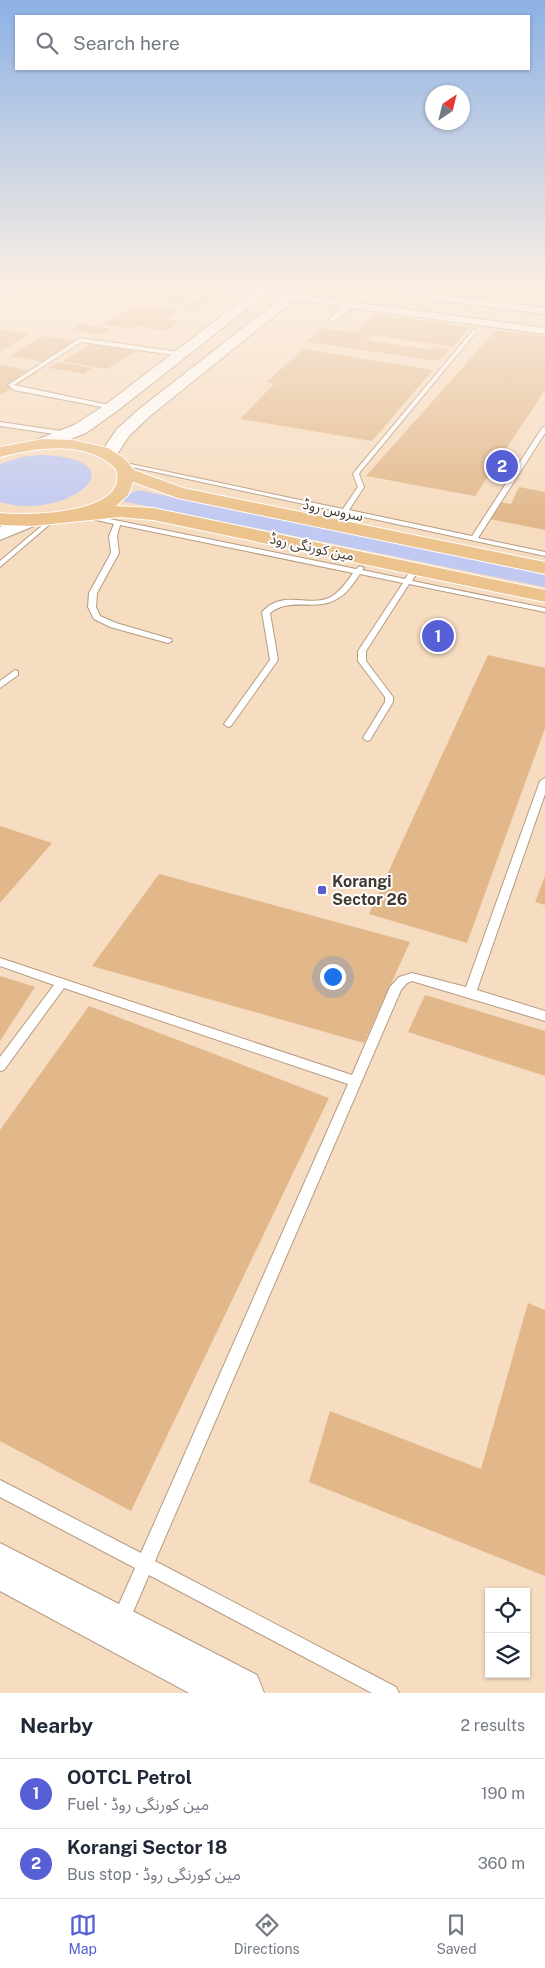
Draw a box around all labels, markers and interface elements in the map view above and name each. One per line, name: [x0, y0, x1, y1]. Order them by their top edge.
search box: [15, 15, 530, 70]
icon: search: [33, 29, 61, 57]
text: Search here: [73, 32, 180, 54]
north arrow: [425, 85, 470, 130]
pin: 2: [486, 447, 518, 485]
street label: سروس روڈ: [301, 496, 365, 525]
street label: مین کورنگی روڈ: [268, 530, 356, 565]
pin: 1: [422, 617, 454, 655]
place label: Korangi Sector 26: [332, 872, 407, 909]
marker: Korangi Sector 26: [316, 884, 328, 896]
your location: [320, 964, 346, 990]
map controls: [485, 1588, 530, 1678]
button: locate: [485, 1588, 530, 1633]
button: layers: [485, 1633, 530, 1678]
text: Nearby: [20, 1713, 93, 1738]
text: 2 results: [460, 1716, 525, 1735]
text: OOTCL Petrol: [67, 1766, 192, 1788]
text: 1: [33, 1784, 39, 1803]
text: 190 m: [481, 1784, 525, 1803]
text: Fuel · مین کورنگی روڈ: [67, 1795, 209, 1814]
text: Korangi Sector 18: [67, 1836, 228, 1858]
text: 2: [31, 1854, 41, 1873]
text: 360 m: [478, 1854, 525, 1873]
text: Bus stop · مین کورنگی روڈ: [67, 1865, 241, 1884]
tab: Map: [68, 1911, 97, 1957]
tab: Directions: [234, 1911, 300, 1957]
tab: Saved: [436, 1911, 477, 1957]

